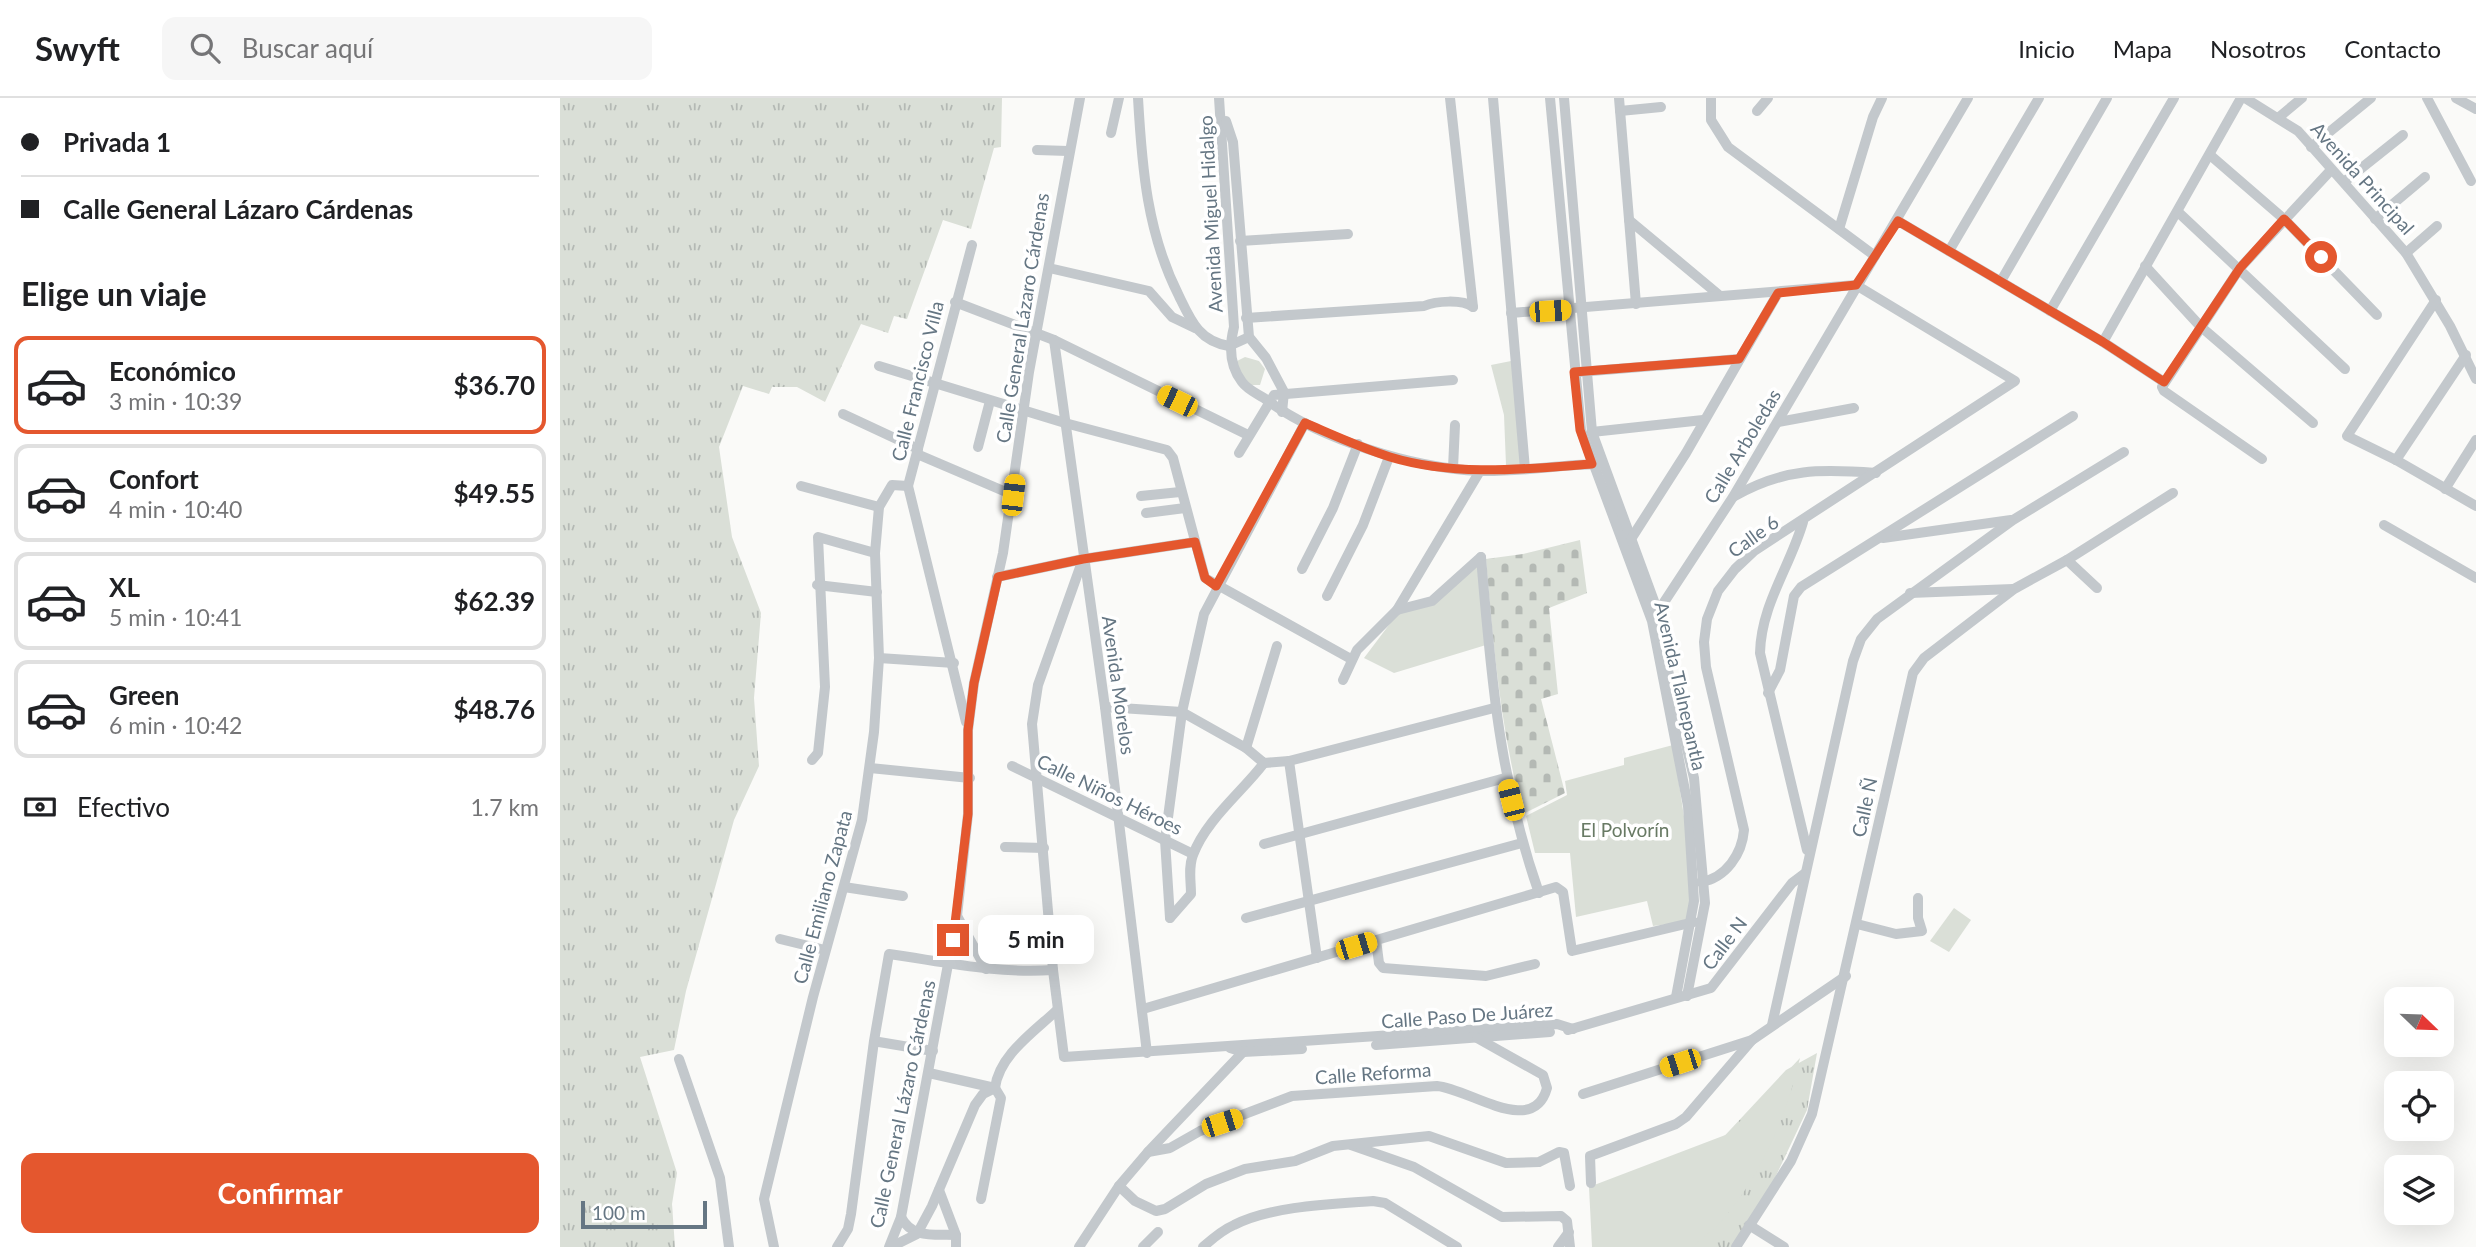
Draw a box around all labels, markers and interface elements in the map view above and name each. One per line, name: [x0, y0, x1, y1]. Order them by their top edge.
search box: [162, 17, 652, 80]
text: Swyft: [35, 28, 120, 68]
icon: search: [186, 29, 224, 67]
text: Buscar aquí: [242, 32, 373, 64]
text: Inicio: [2018, 34, 2075, 63]
text: Mapa: [2113, 34, 2172, 63]
text: Nosotros: [2210, 34, 2306, 63]
text: Contacto: [2344, 34, 2441, 63]
street label: Avenida Miguel Hidalgo: [1193, 115, 1227, 313]
street label: Avenida Principal: [2307, 117, 2419, 239]
text: Privada 1: [63, 126, 171, 158]
street label: Calle General Lázaro Cárdenas: [991, 191, 1053, 445]
text: Calle General Lázaro Cárdenas: [63, 193, 413, 225]
route start: [2305, 241, 2337, 273]
text: Elige un viaje: [21, 274, 206, 313]
street label: Calle Francisco Villa: [886, 299, 948, 463]
car: [1529, 299, 1572, 323]
icon: car: [25, 354, 88, 417]
text: Económico: [109, 355, 236, 387]
text: $36.70: [453, 369, 535, 401]
car: [1154, 382, 1201, 420]
street label: Calle Arboledas: [1699, 385, 1785, 507]
text: 3 min · 10:39: [109, 387, 242, 415]
icon: car: [25, 462, 88, 525]
text: Confort: [109, 463, 199, 495]
car: [1001, 473, 1026, 517]
text: $49.55: [453, 477, 535, 509]
text: 4 min · 10:40: [109, 495, 242, 523]
street label: Calle 6: [1723, 510, 1783, 562]
icon: car: [25, 570, 88, 633]
text: XL: [109, 571, 140, 603]
text: $62.39: [453, 585, 535, 617]
street label: Avenida Tlalnepantla: [1650, 599, 1712, 773]
text: 5 min · 10:41: [109, 603, 242, 631]
street label: Avenida Morelos: [1098, 614, 1140, 756]
icon: car: [25, 678, 88, 741]
text: Green: [109, 679, 179, 711]
text: $48.76: [453, 693, 535, 725]
text: 6 min · 10:42: [109, 711, 242, 739]
street label: Calle Niños Héroes: [1033, 749, 1187, 839]
street label: Calle Ñ: [1846, 775, 1882, 839]
car: [1496, 777, 1527, 823]
icon: cash: [21, 788, 59, 826]
text: Efectivo: [77, 791, 170, 823]
text: 1.7 km: [470, 793, 539, 821]
street label: Calle Emiliano Zapata: [788, 808, 856, 986]
park label: El Polvorín: [1581, 818, 1669, 841]
street label: Calle N: [1697, 912, 1751, 974]
callout: 5 min: [978, 916, 1093, 964]
route end: [937, 924, 969, 956]
text: 5 min: [1007, 925, 1065, 953]
car: [1333, 930, 1380, 962]
street label: Calle General Lázaro Cárdenas: [864, 978, 940, 1230]
north arrow: [2384, 987, 2454, 1057]
map controls: [2384, 987, 2454, 1225]
street label: Calle Paso De Juárez: [1380, 998, 1554, 1032]
car: [1657, 1047, 1704, 1079]
street label: Calle Reforma: [1314, 1057, 1432, 1089]
button: locate: [2384, 1071, 2454, 1141]
car: [1199, 1107, 1246, 1139]
button: Confirmar: [21, 1153, 539, 1233]
button: layers: [2384, 1155, 2454, 1225]
scale bar: [581, 1198, 707, 1230]
text: 100 m: [592, 1201, 646, 1224]

